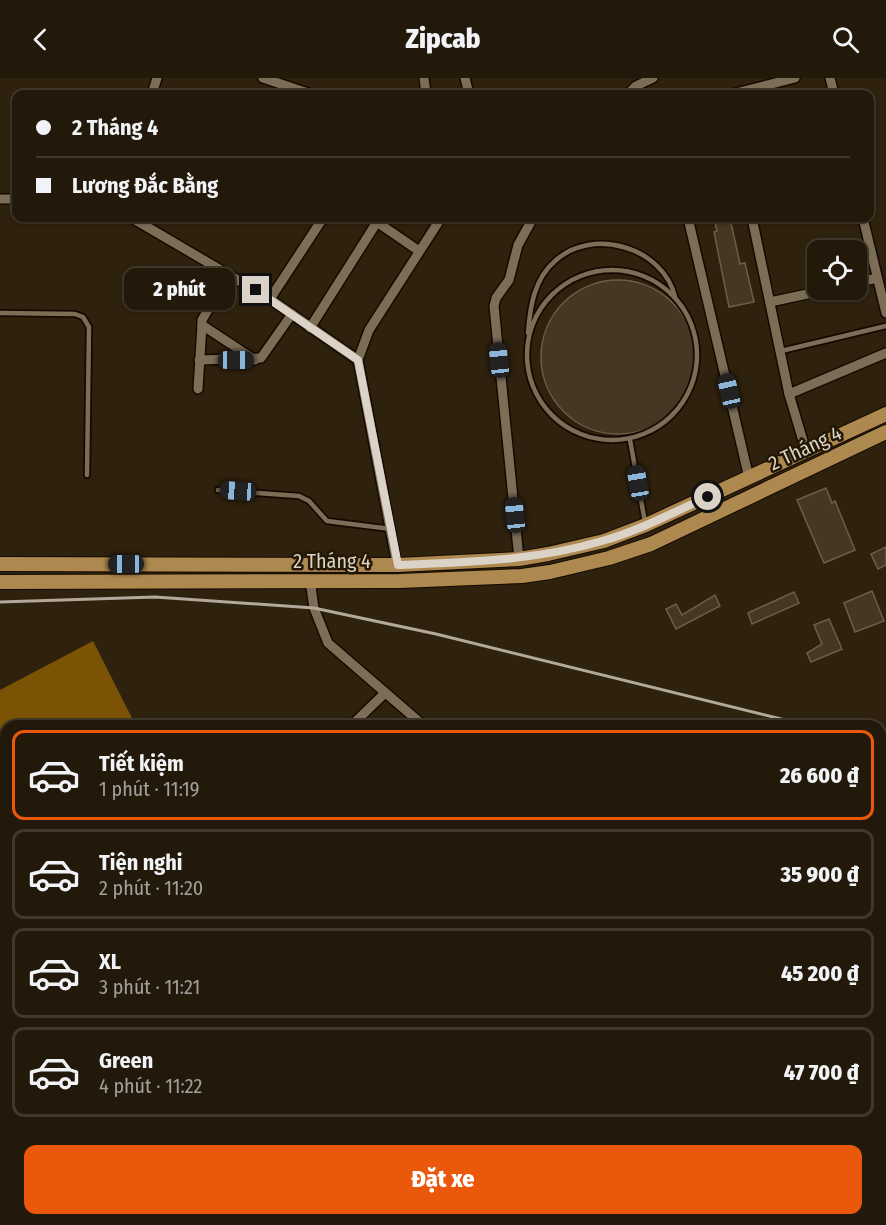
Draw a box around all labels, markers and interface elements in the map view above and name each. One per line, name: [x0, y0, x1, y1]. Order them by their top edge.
icon: back: [24, 23, 57, 56]
text: Zipcab: [406, 23, 480, 55]
icon: search: [829, 23, 862, 56]
text: 2 Tháng 4: [72, 114, 158, 141]
text: Lương Đắc Bằng: [72, 172, 218, 199]
map controls: [807, 240, 867, 300]
button: locate: [807, 240, 867, 300]
callout: 2 phút: [124, 269, 235, 311]
route end: [242, 276, 269, 303]
text: 2 phút: [153, 277, 206, 301]
car: [488, 341, 510, 379]
car: [218, 351, 254, 369]
car: [716, 371, 742, 411]
street label: 2 Tháng 4: [765, 421, 845, 475]
car: [626, 464, 650, 502]
car: [219, 481, 257, 501]
route start: [694, 483, 721, 510]
car: [504, 496, 526, 534]
street label: 2 Tháng 4: [293, 549, 371, 573]
car: [108, 555, 144, 573]
icon: car: [27, 748, 81, 802]
text: Tiết kiệm: [99, 750, 184, 777]
text: 26 600 ₫: [780, 762, 859, 789]
text: 1 phút · 11:19: [99, 777, 200, 801]
icon: car: [27, 847, 81, 901]
text: Tiện nghi: [99, 849, 182, 876]
text: 35 900 ₫: [780, 861, 859, 888]
text: 2 phút · 11:20: [99, 876, 203, 900]
icon: car: [27, 946, 81, 1000]
text: XL: [99, 948, 121, 975]
text: 45 200 ₫: [781, 960, 859, 987]
text: 3 phút · 11:21: [99, 975, 200, 999]
icon: car: [27, 1045, 81, 1099]
text: Green: [99, 1047, 153, 1074]
text: 47 700 ₫: [784, 1059, 859, 1086]
text: 4 phút · 11:22: [99, 1074, 202, 1098]
button: Đặt xe: [24, 1145, 862, 1214]

